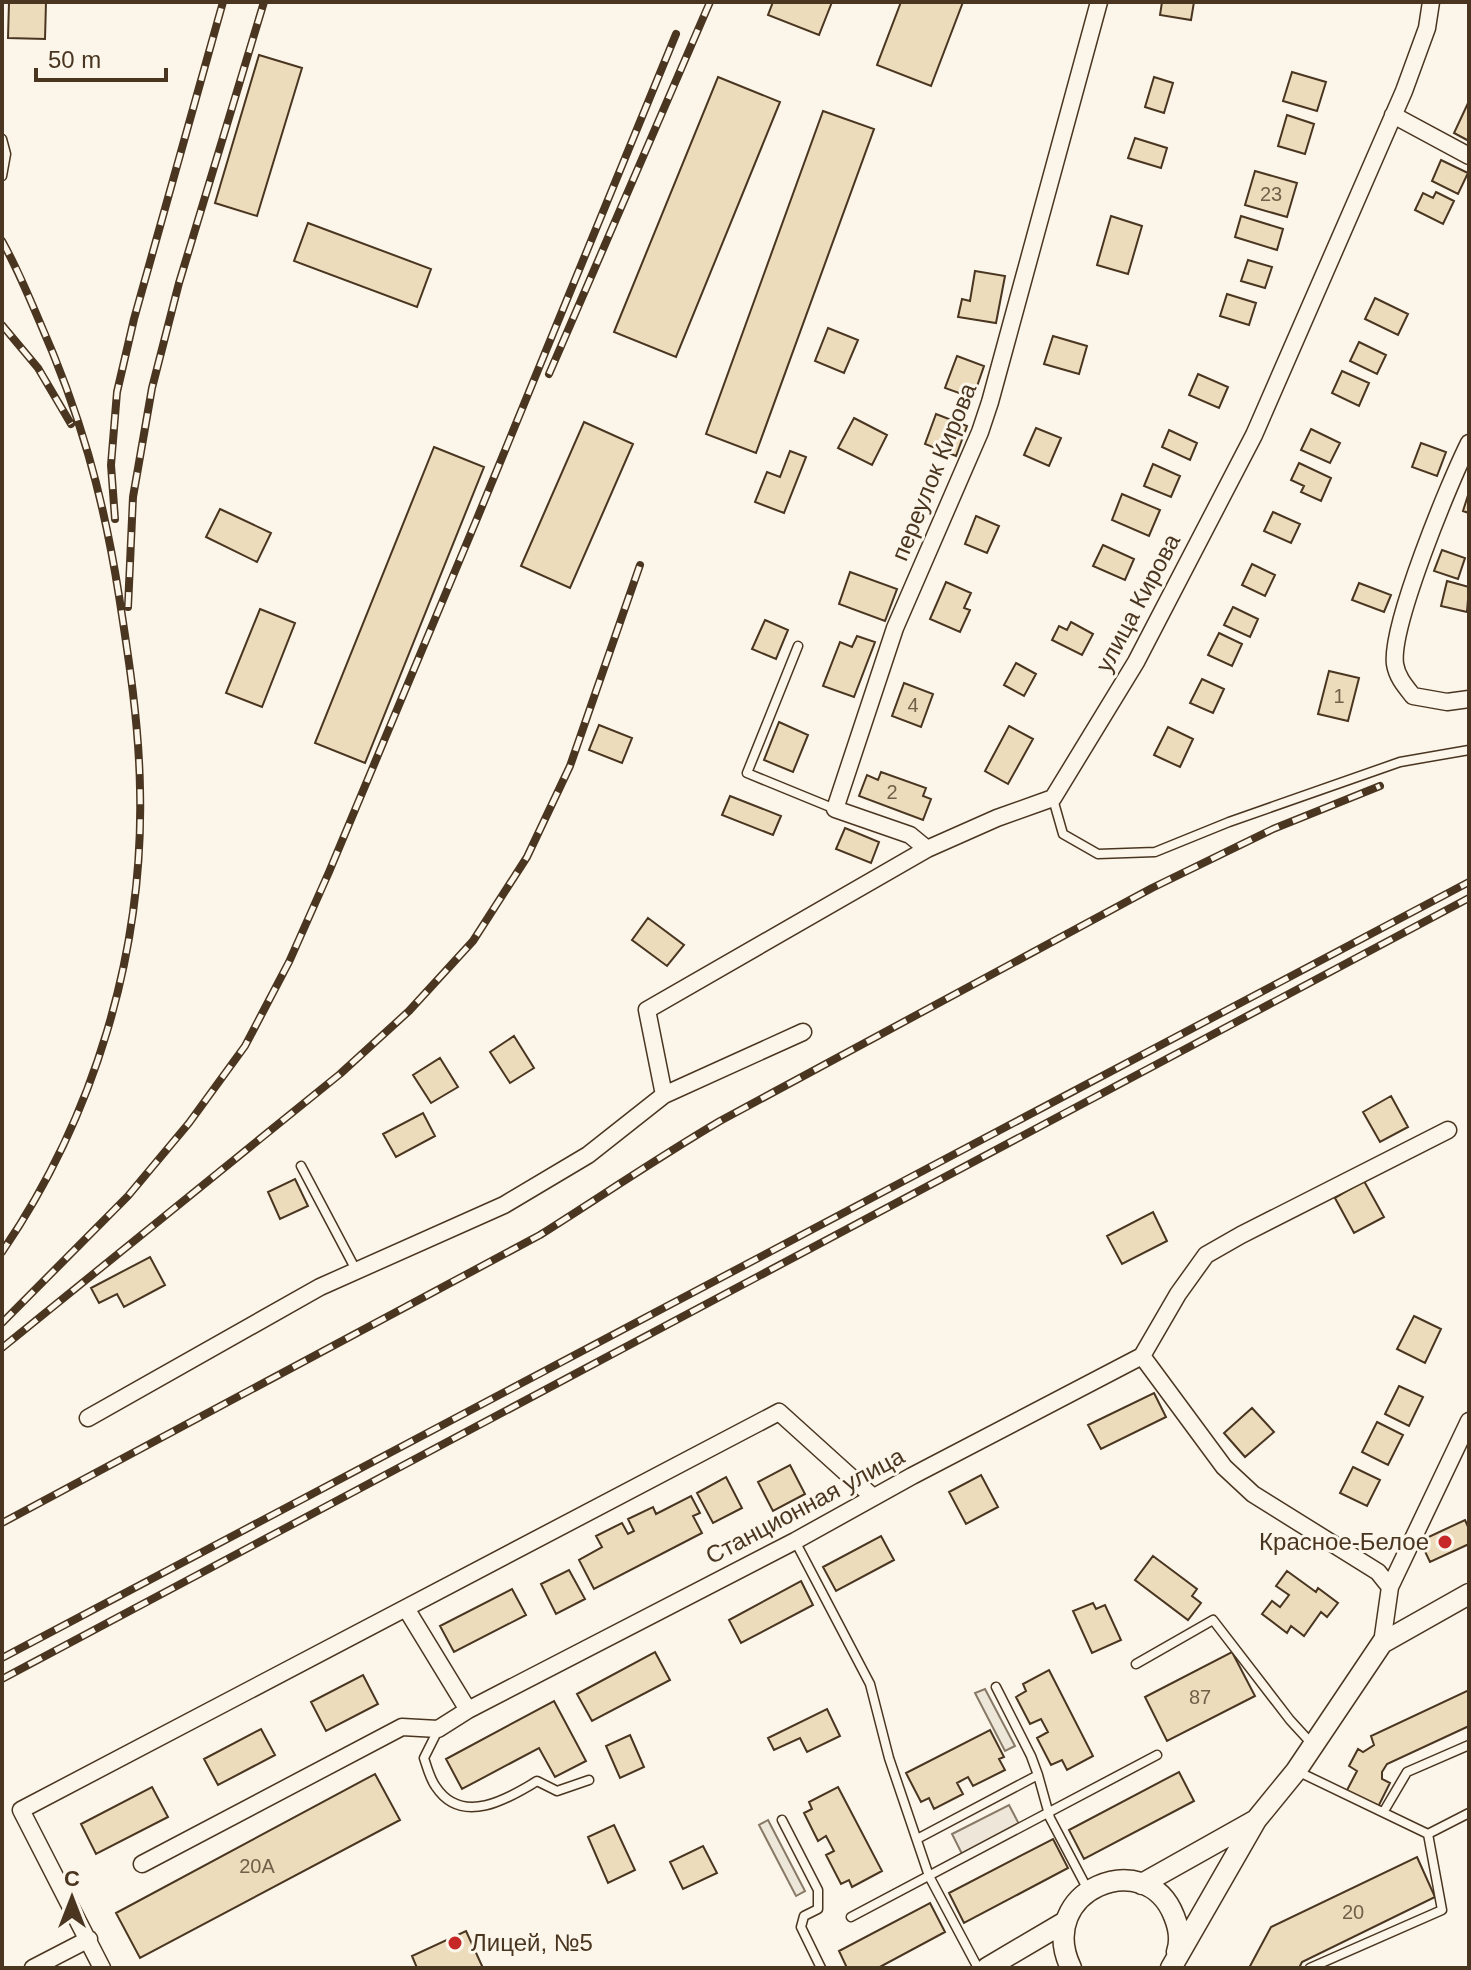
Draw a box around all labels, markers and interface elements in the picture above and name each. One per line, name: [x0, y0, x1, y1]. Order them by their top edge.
scale bar: [36, 32, 166, 82]
text: 50 m: [48, 46, 101, 73]
house number: 23: [1260, 183, 1282, 205]
street label: переулок Кирова: [886, 379, 982, 564]
street label: улица Кирова: [1090, 529, 1186, 676]
house number: 1: [1333, 685, 1345, 707]
house number: 4: [907, 694, 919, 716]
house number: 2: [886, 781, 898, 803]
street label: Станционная улица: [701, 1442, 909, 1569]
place label: Красное-Белое: [1259, 1528, 1429, 1555]
marker: Красное-Белое: [1436, 1533, 1454, 1551]
house number: 87: [1189, 1686, 1211, 1708]
house number: 20А: [239, 1855, 275, 1877]
north arrow: [32, 1858, 112, 1938]
text: С: [64, 1866, 80, 1891]
house number: 20: [1342, 1901, 1364, 1923]
place label: Лицей, №5: [471, 1929, 593, 1956]
marker: Лицей, №5: [446, 1934, 464, 1952]

